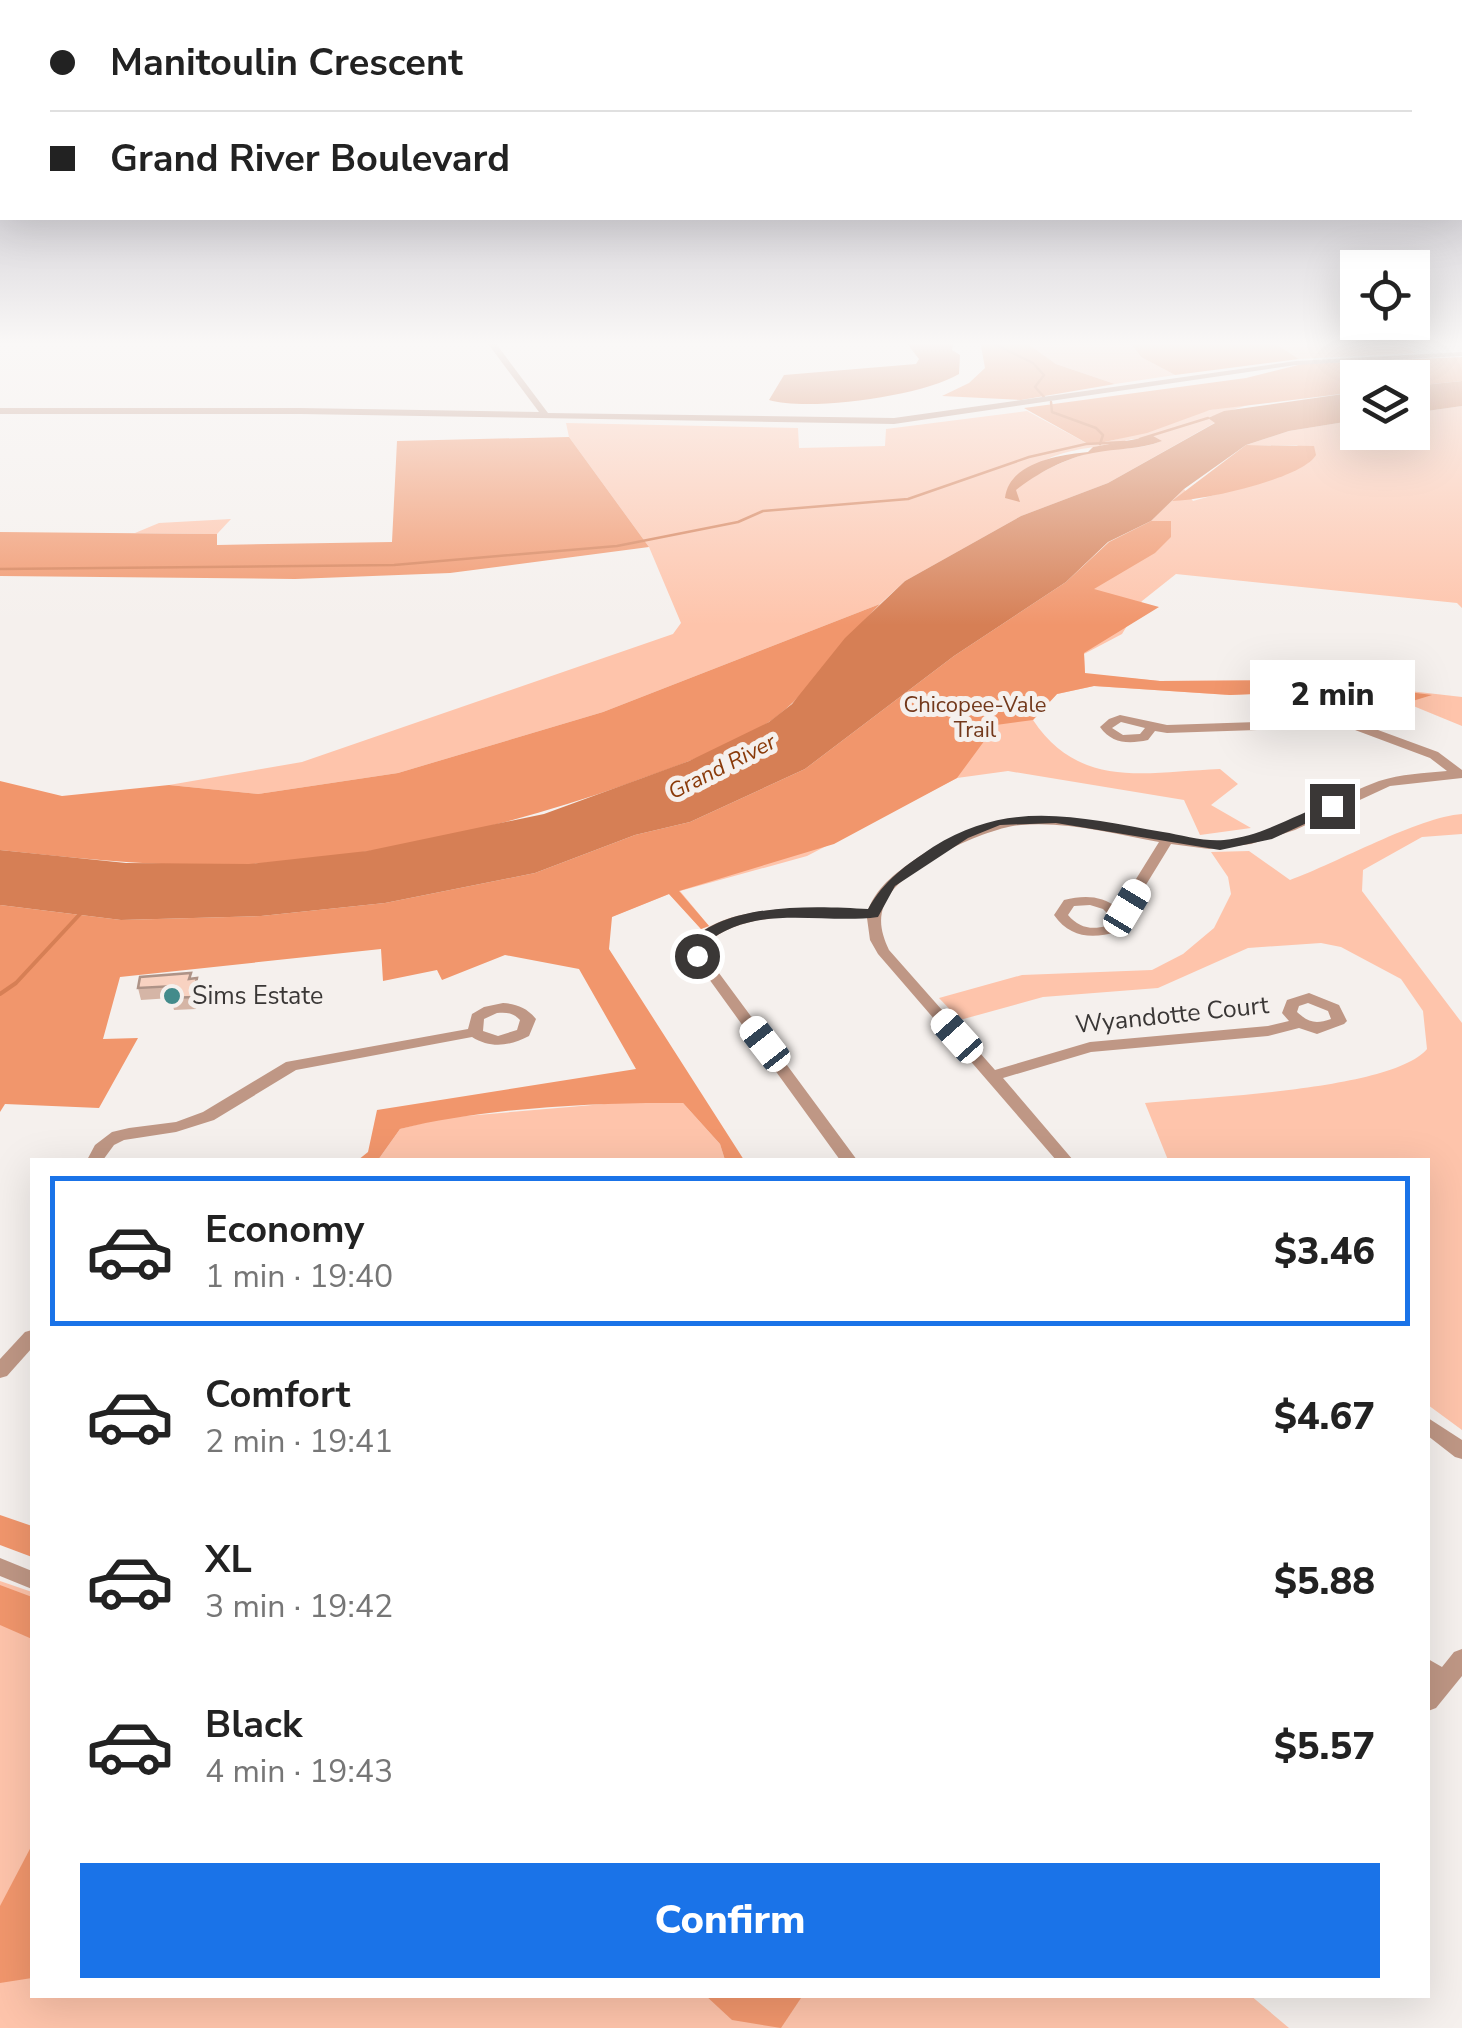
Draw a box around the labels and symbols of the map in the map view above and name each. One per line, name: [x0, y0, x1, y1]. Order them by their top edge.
callout: 2 min: [1250, 661, 1414, 731]
park label: Chicopee-Vale Trail: [903, 690, 1047, 745]
water label: Grand River: [663, 727, 782, 807]
route end: [1310, 784, 1355, 829]
car: [1099, 875, 1155, 941]
route start: [675, 934, 720, 979]
place label: Sims Estate: [192, 979, 323, 1013]
marker: Sims Estate: [161, 985, 183, 1007]
street label: Wyandotte Court: [1074, 988, 1271, 1042]
car: [926, 1004, 988, 1068]
car: [735, 1011, 795, 1077]

